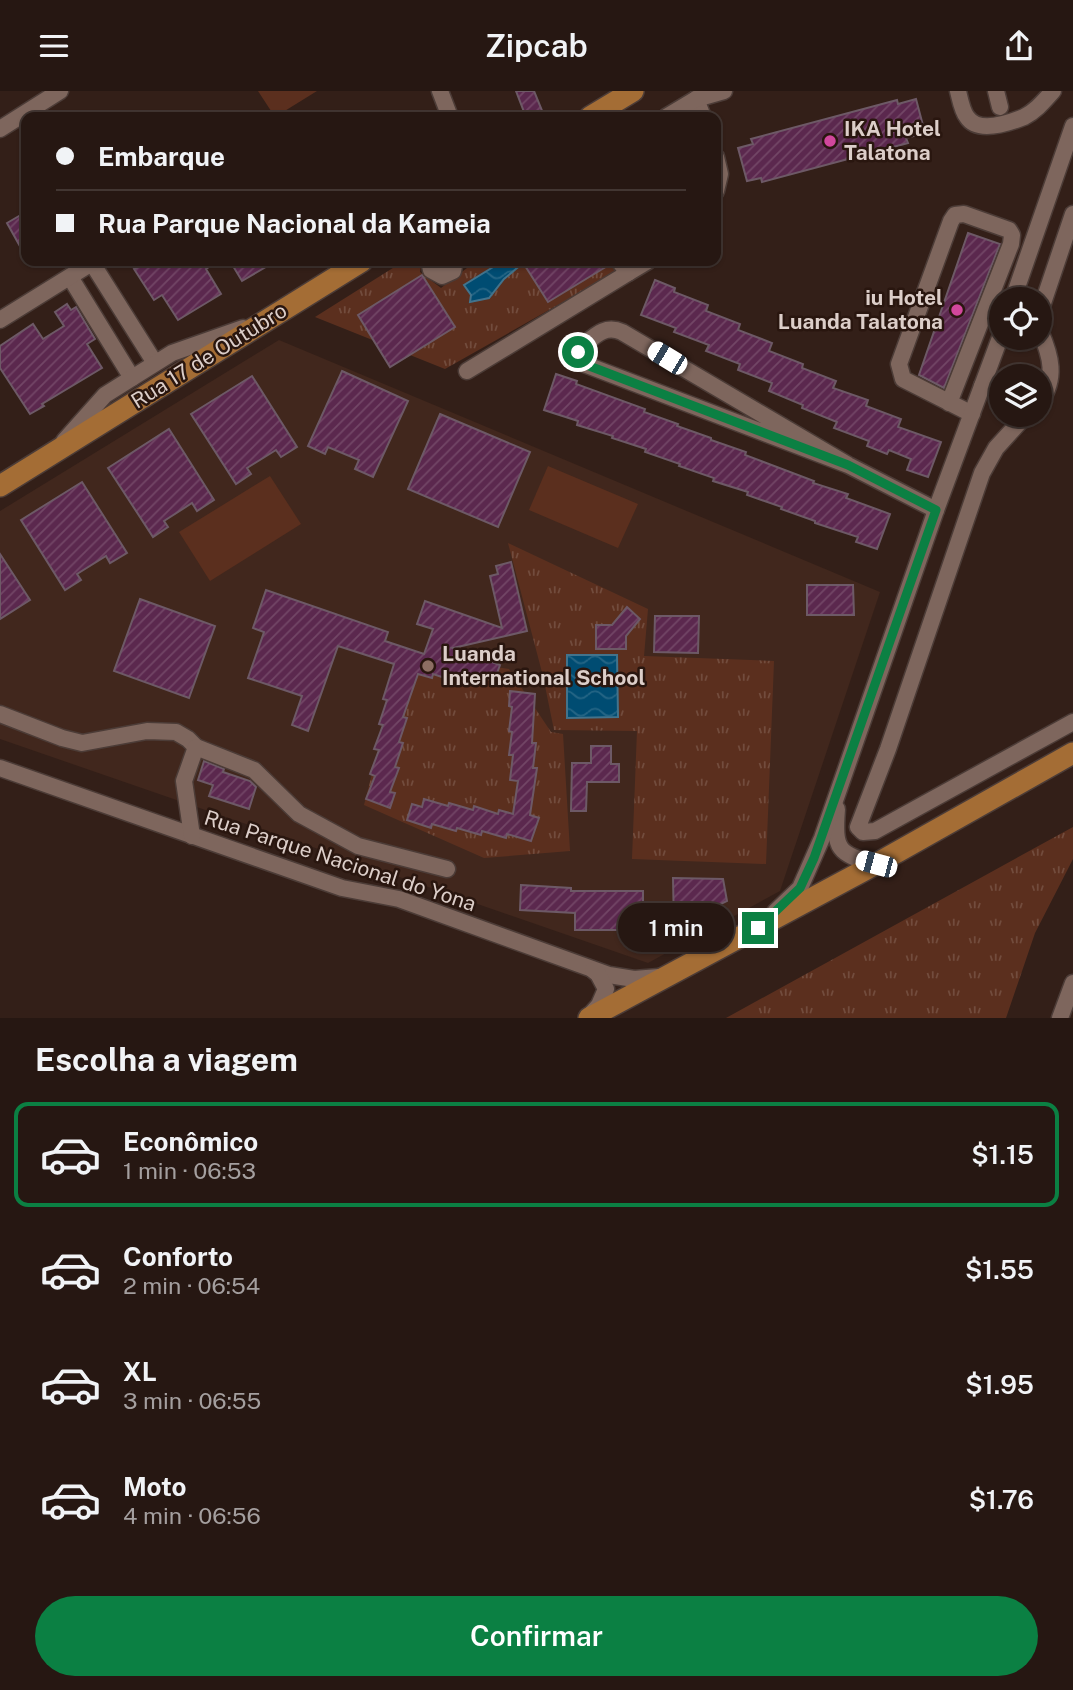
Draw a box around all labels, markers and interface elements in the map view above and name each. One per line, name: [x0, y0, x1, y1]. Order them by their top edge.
icon: menu: [35, 27, 73, 65]
text: Zipcab: [485, 27, 588, 64]
icon: share: [1000, 27, 1038, 65]
place label: IKA Hotel Talatona: [844, 116, 941, 165]
marker: IKA Hotel Talatona: [822, 133, 838, 149]
text: Embarque: [98, 141, 225, 172]
text: Rua Parque Nacional da Kameia: [98, 208, 491, 239]
place label: iu Hotel Luanda Talatona: [778, 285, 943, 334]
map controls: [989, 287, 1052, 427]
button: locate: [989, 287, 1052, 350]
street label: Rua 17 de Outubro: [126, 298, 291, 414]
marker: iu Hotel Luanda Talatona: [949, 302, 965, 318]
route start: [562, 336, 594, 368]
car: [644, 338, 691, 378]
button: layers: [989, 364, 1052, 427]
place label: Luanda International School: [442, 641, 645, 690]
marker: Luanda International School: [420, 658, 436, 674]
street label: Rua Parque Nacional do Yona: [201, 805, 479, 916]
car: [853, 848, 900, 880]
callout: 1 min: [618, 903, 734, 953]
route end: [742, 912, 774, 944]
text: 1 min: [649, 914, 703, 941]
text: Escolha a viagem: [35, 1041, 298, 1078]
icon: car: [39, 1123, 102, 1186]
text: Econômico: [123, 1126, 258, 1157]
text: $1.15: [971, 1139, 1034, 1170]
text: 1 min · 06:53: [123, 1157, 256, 1184]
icon: car: [39, 1238, 102, 1301]
text: Conforto: [123, 1241, 233, 1272]
text: $1.55: [965, 1254, 1034, 1285]
text: 2 min · 06:54: [123, 1272, 260, 1299]
icon: car: [39, 1353, 102, 1416]
text: XL: [123, 1356, 157, 1387]
text: $1.95: [965, 1369, 1034, 1400]
text: 3 min · 06:55: [123, 1387, 261, 1414]
icon: car: [39, 1468, 102, 1531]
text: Moto: [123, 1471, 186, 1502]
text: $1.76: [969, 1484, 1034, 1515]
text: 4 min · 06:56: [123, 1502, 261, 1529]
button: Confirmar: [35, 1596, 1038, 1676]

